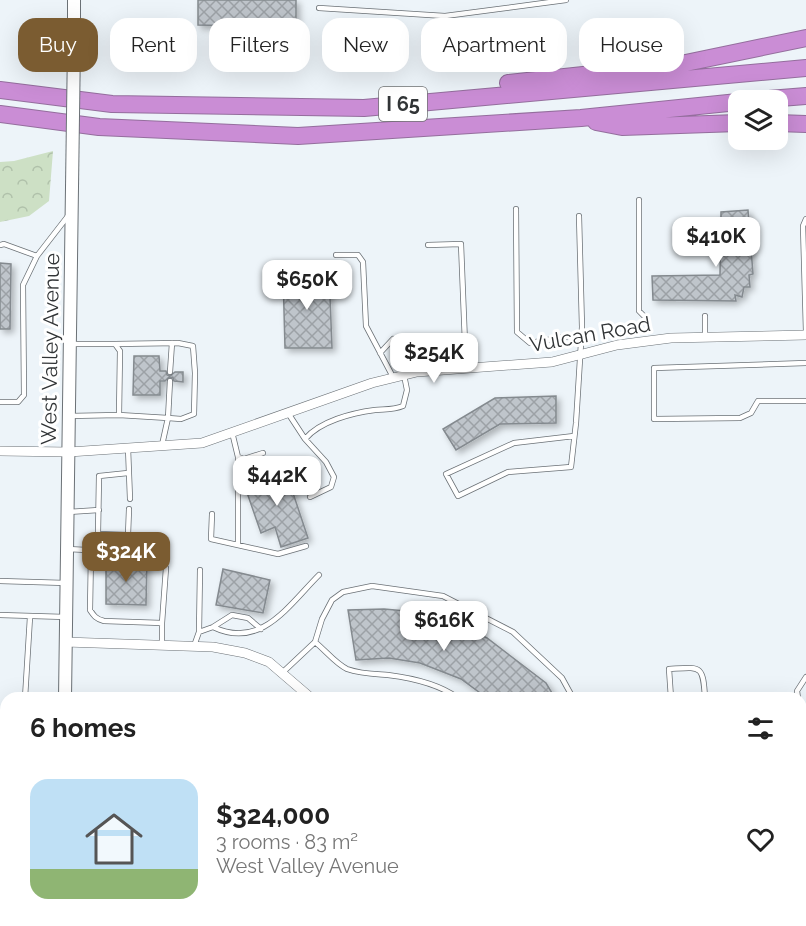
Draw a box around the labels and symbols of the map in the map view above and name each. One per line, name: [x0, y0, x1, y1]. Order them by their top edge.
road number: I 65: [379, 87, 427, 121]
pin: $410K: [674, 217, 758, 268]
street label: West Valley Avenue: [36, 253, 64, 445]
pin: $650K: [265, 260, 349, 311]
street label: Vulcan Road: [527, 311, 653, 357]
pin: $254K: [392, 333, 476, 384]
pin: $442K: [235, 456, 319, 507]
pin: $324K: [84, 532, 168, 583]
pin: $616K: [402, 601, 486, 652]

